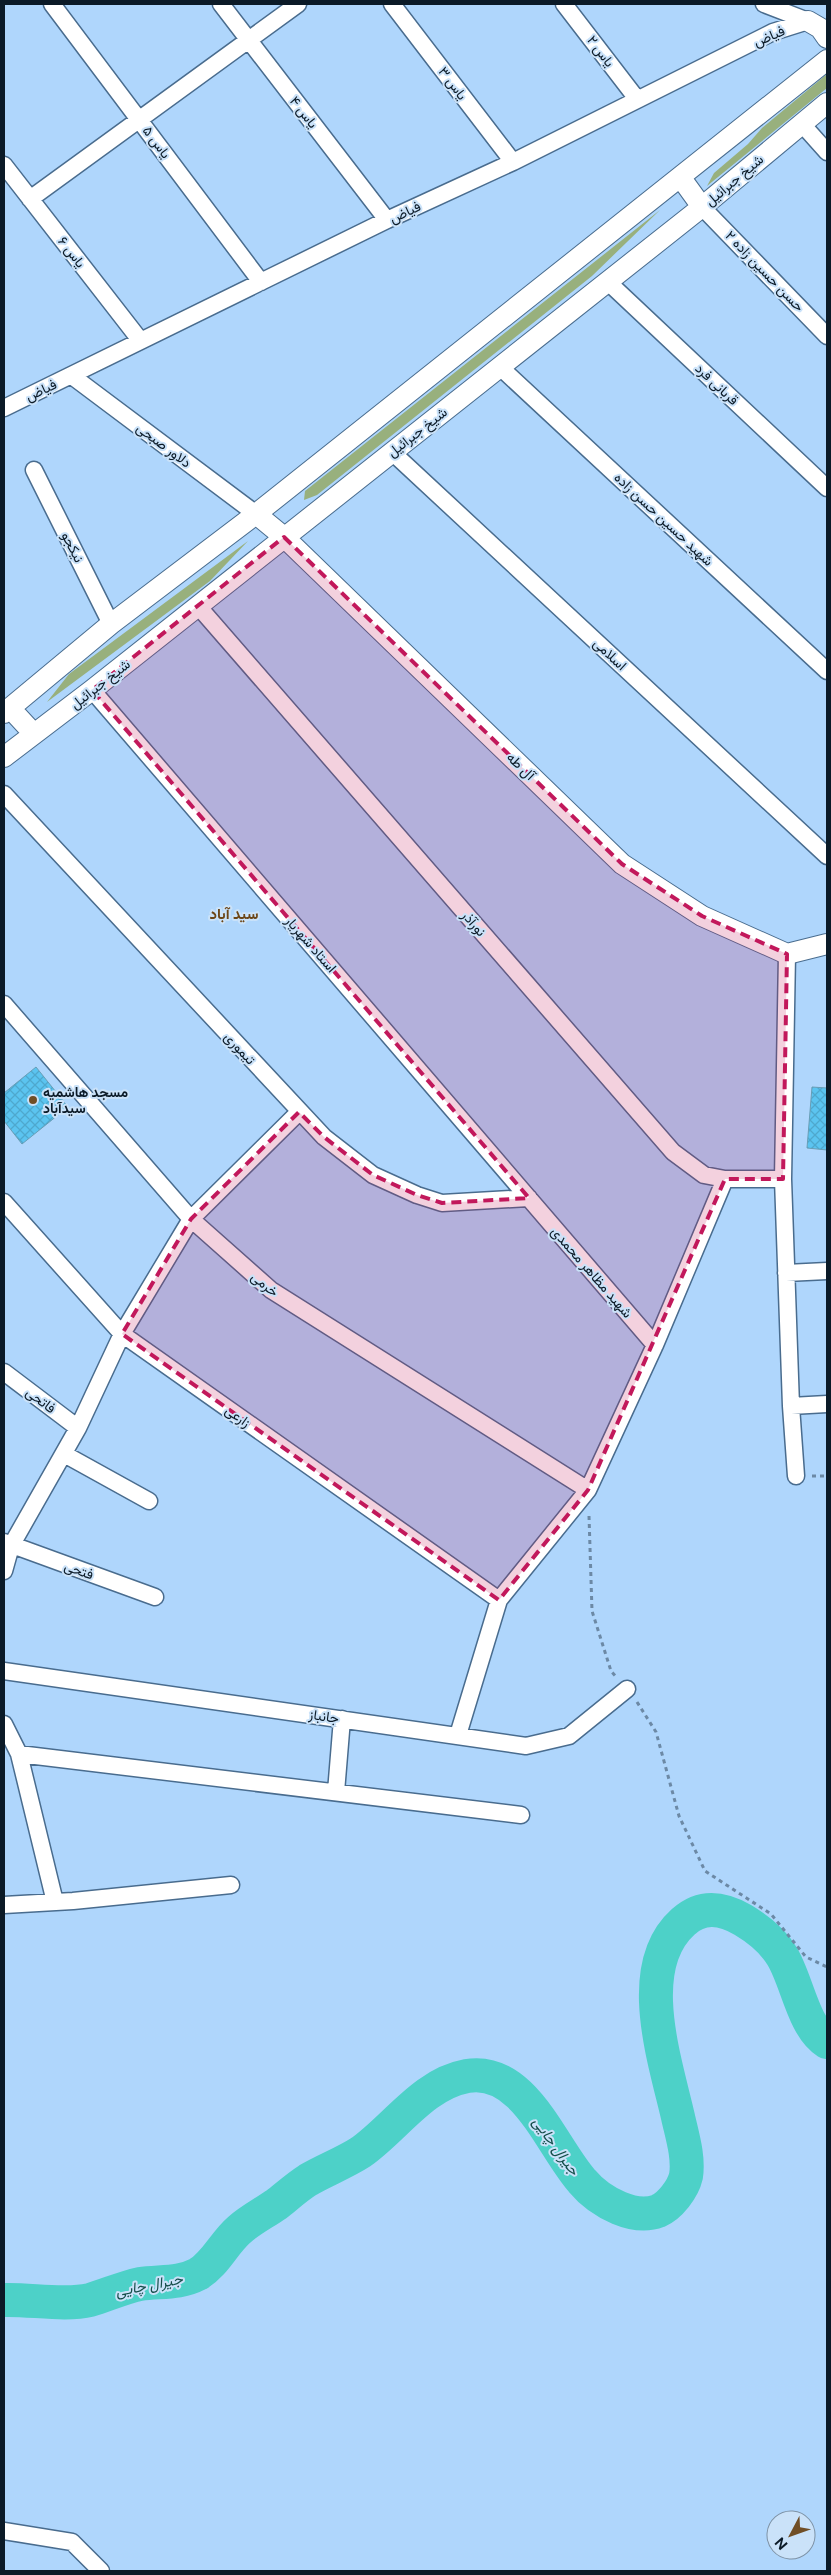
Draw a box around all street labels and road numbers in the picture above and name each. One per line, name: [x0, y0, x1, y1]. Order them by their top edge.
street label: فیاض: [751, 22, 788, 51]
street label: یاس ۲: [583, 32, 618, 71]
street label: یاس ۳: [435, 63, 471, 103]
street label: یاس ۴: [286, 93, 321, 132]
street label: یاس ۵: [139, 123, 174, 162]
street label: شیخ جبرائیل: [702, 151, 768, 211]
street label: فیاض: [387, 198, 424, 227]
street label: حسن حسین زاده ۲: [722, 227, 808, 315]
street label: یاس ۶: [54, 233, 89, 271]
street label: قربانی فرد: [691, 360, 742, 409]
street label: فیاض: [23, 376, 60, 405]
street label: شیخ جبرائیل: [384, 404, 452, 463]
street label: دلاور صبحی: [133, 419, 195, 472]
street label: شهید حسین حسن زاده: [611, 469, 717, 570]
street label: نیکجو: [58, 529, 87, 565]
street label: اسلامی: [589, 635, 630, 674]
street label: شیخ جبرائیل: [67, 656, 135, 715]
street label: آل طه: [502, 749, 540, 786]
street label: نورآذر: [457, 906, 489, 940]
street label: استاد شهریار: [281, 912, 340, 976]
street label: تیموری: [220, 1029, 259, 1068]
street label: شهید مظاهر محمدی: [547, 1223, 636, 1321]
street label: خرمی: [247, 1268, 282, 1301]
street label: فاتحی: [22, 1384, 59, 1417]
street label: زارعی: [222, 1402, 254, 1431]
street label: فتحی: [62, 1558, 96, 1583]
street label: جانباز: [307, 1706, 340, 1727]

